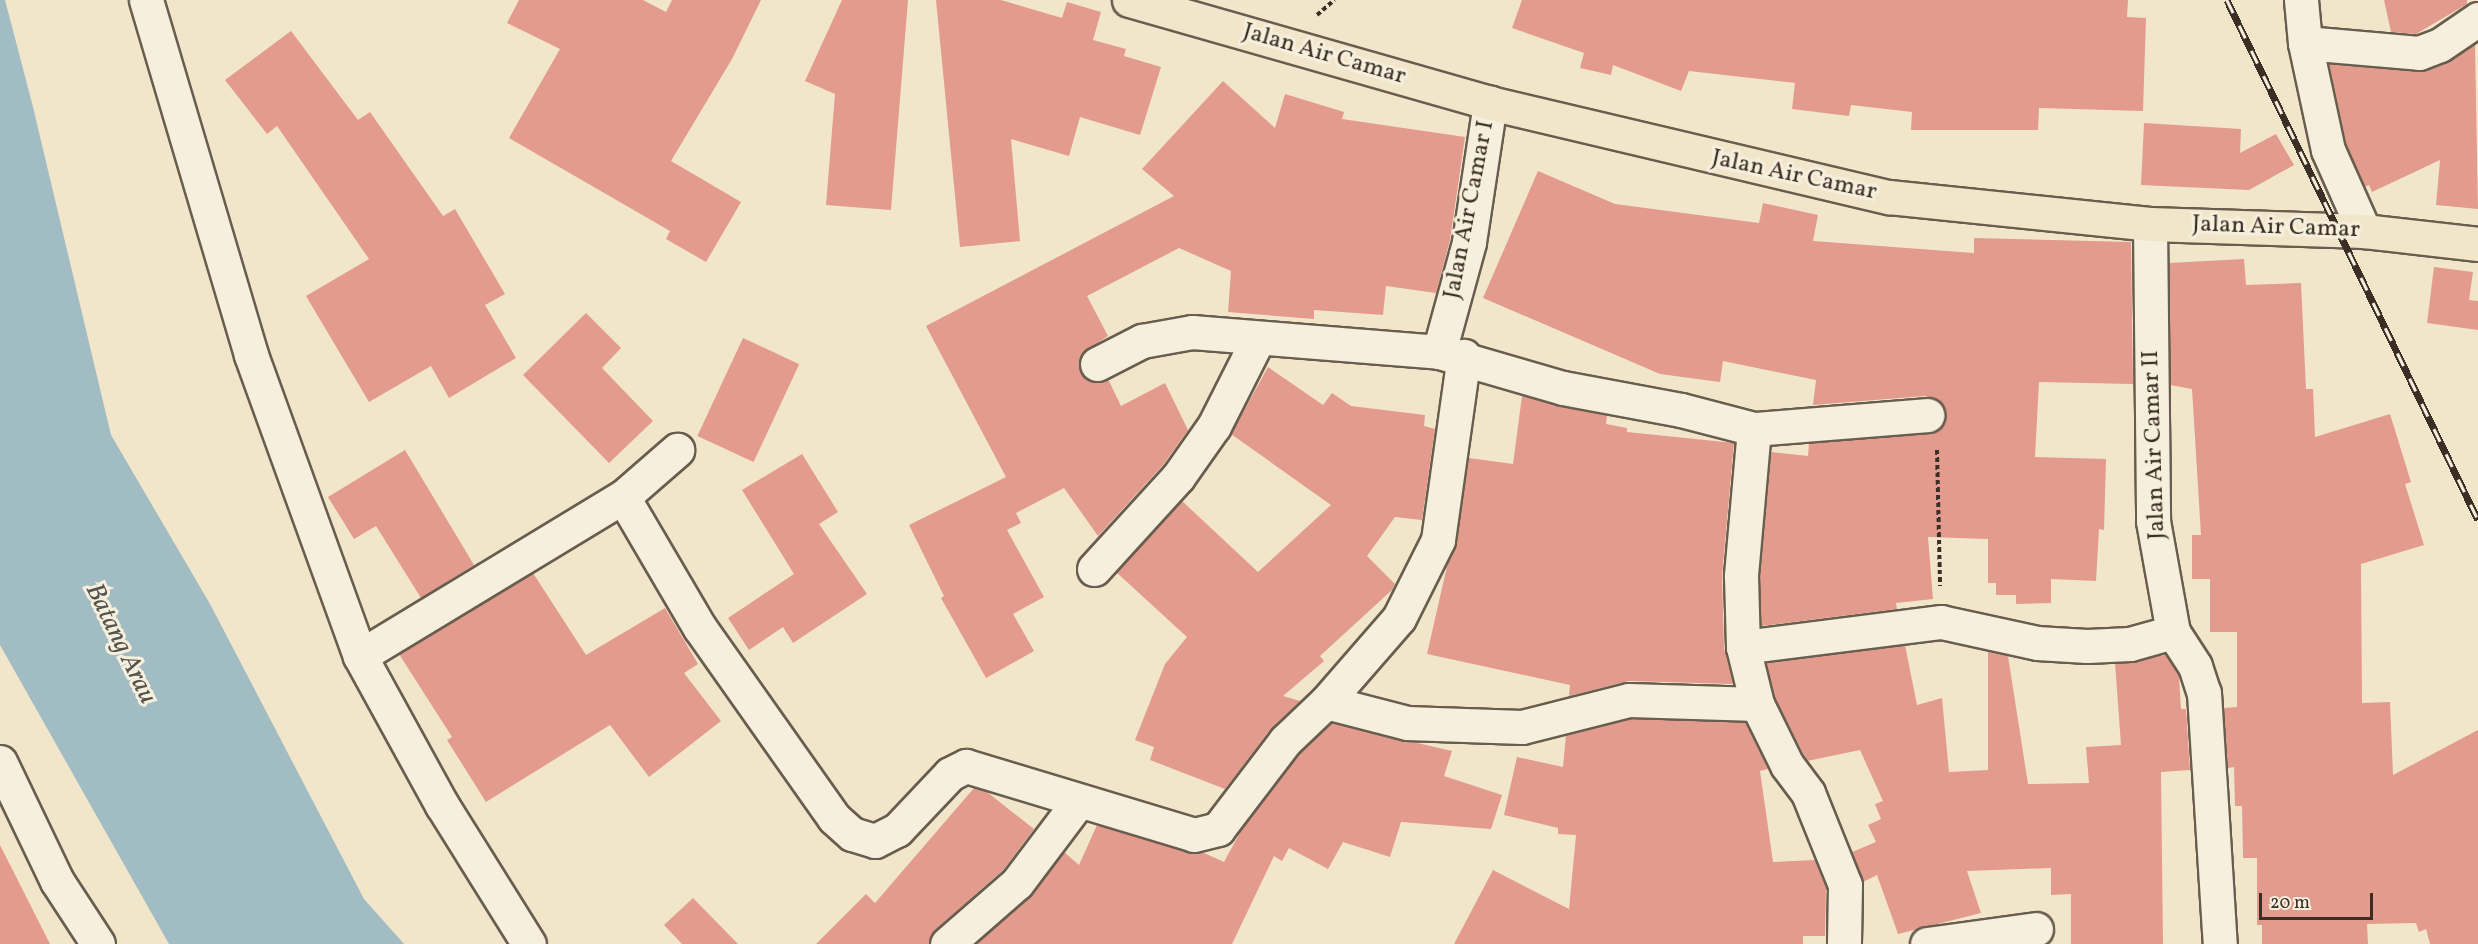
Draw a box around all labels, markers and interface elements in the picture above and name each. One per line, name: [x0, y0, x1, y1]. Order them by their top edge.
street label: Jalan Air Camar: [1239, 18, 1409, 92]
street label: Jalan Air Camar I: [1439, 118, 1501, 302]
street label: Jalan Air Camar: [1709, 144, 1879, 208]
street label: Jalan Air Camar: [2192, 211, 2360, 245]
street label: Jalan Air Camar II: [2137, 350, 2173, 540]
water label: Batang Arau: [78, 579, 162, 709]
scale bar: [2262, 881, 2376, 919]
text: 20 m: [2270, 891, 2310, 916]

